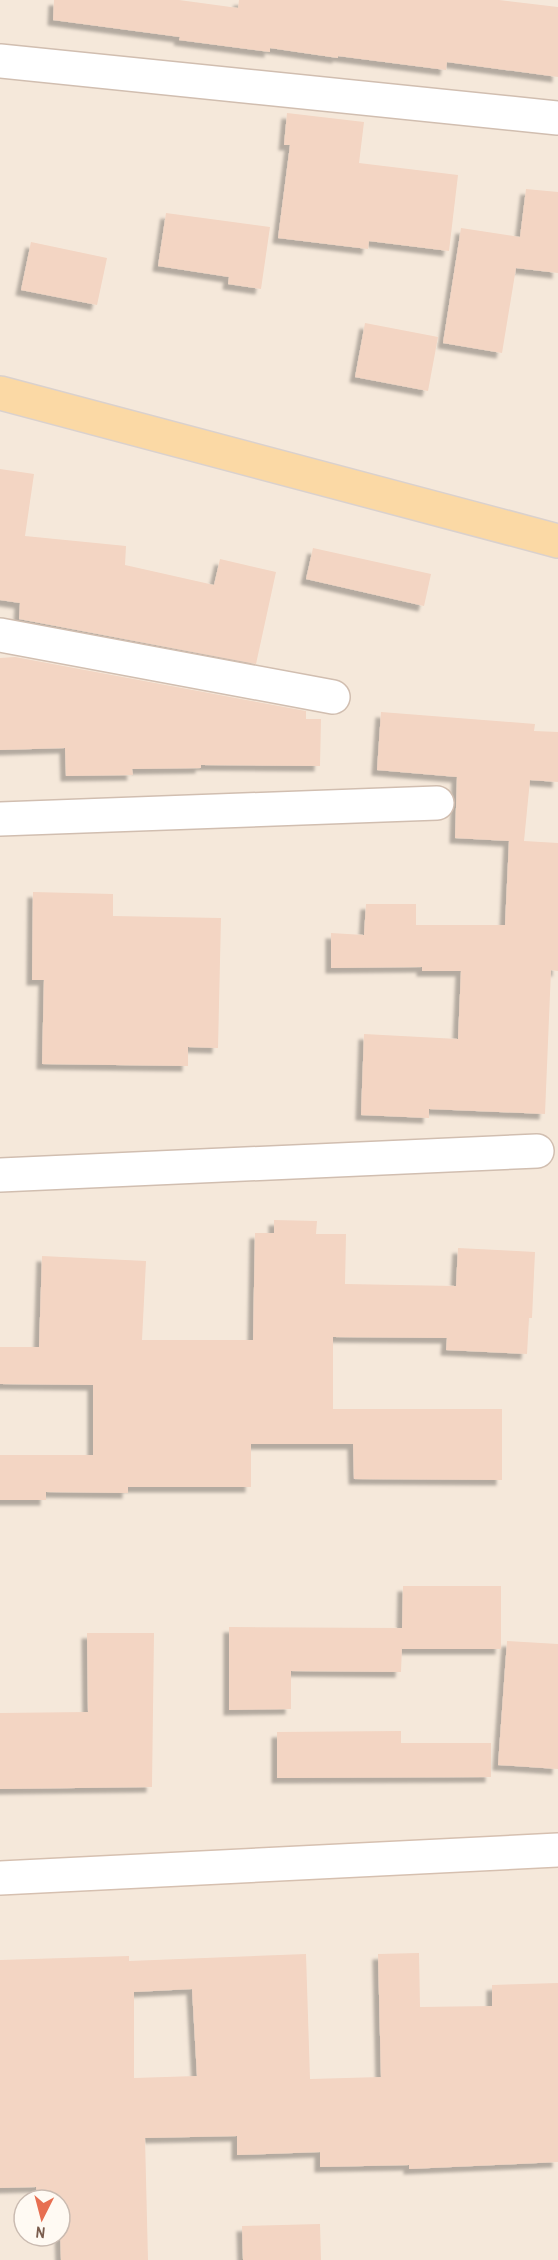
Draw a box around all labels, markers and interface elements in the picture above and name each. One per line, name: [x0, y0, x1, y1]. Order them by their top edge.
north arrow: [12, 2188, 72, 2248]
text: N: [35, 2221, 46, 2244]

